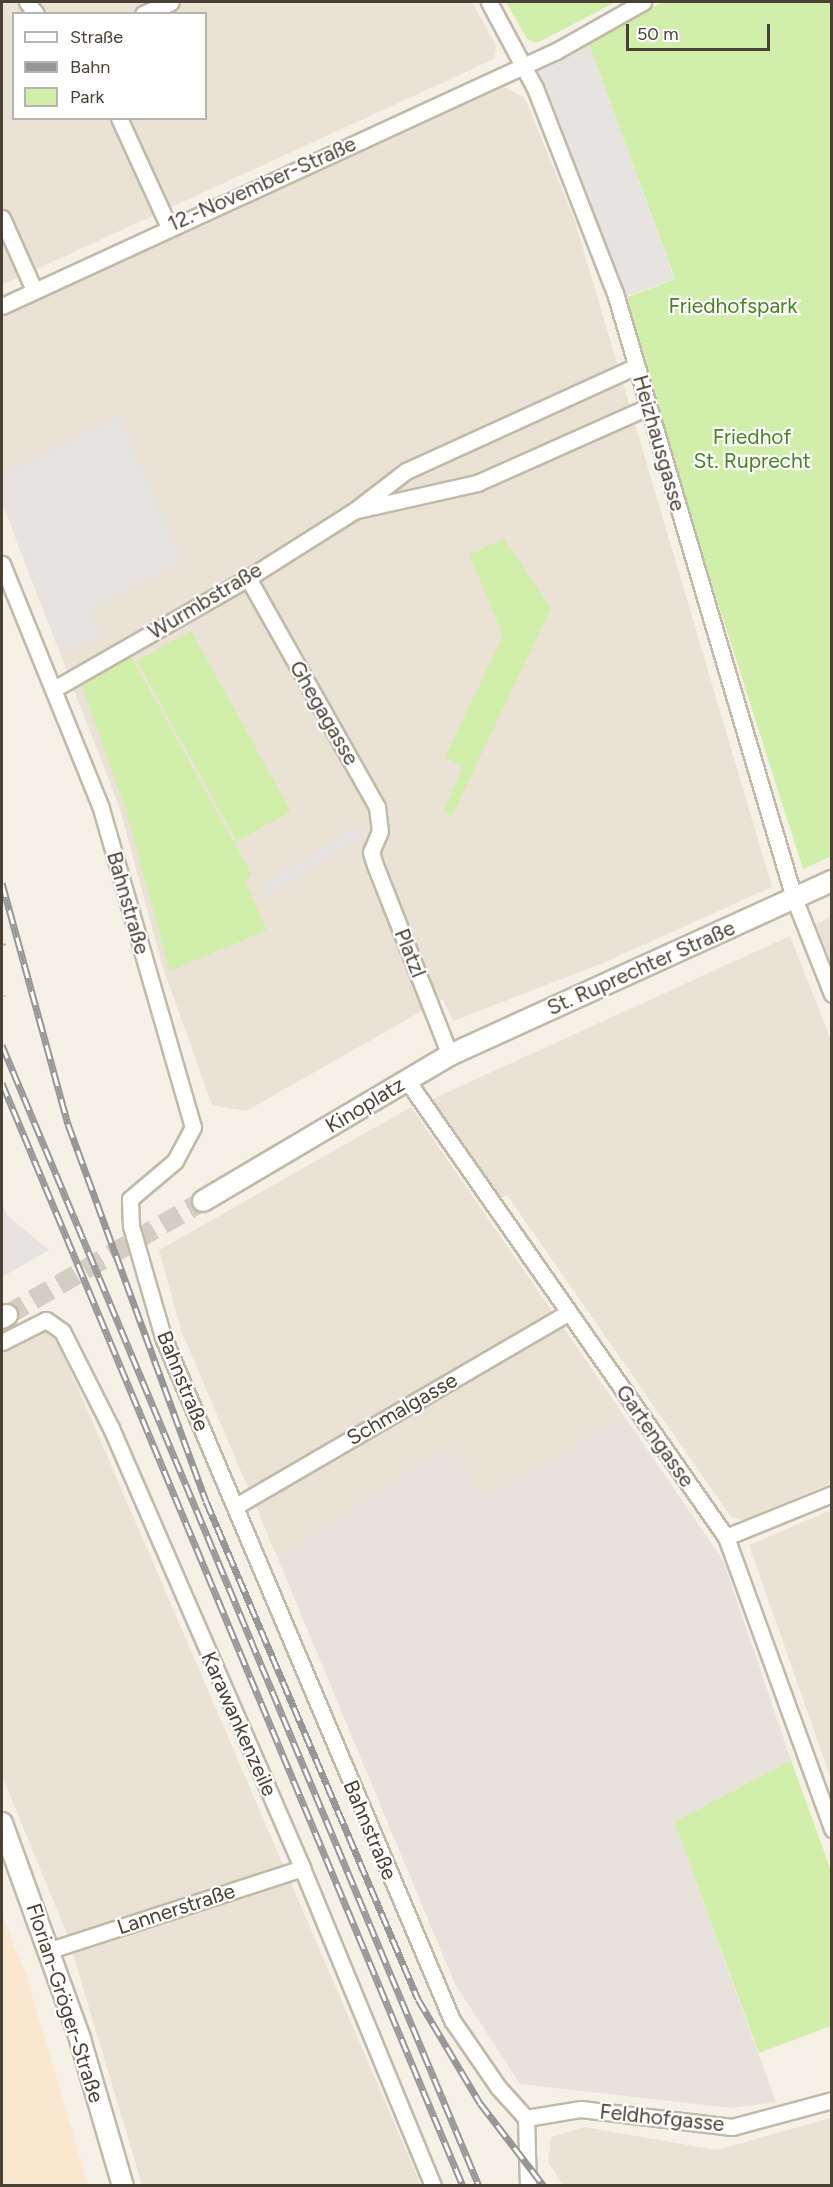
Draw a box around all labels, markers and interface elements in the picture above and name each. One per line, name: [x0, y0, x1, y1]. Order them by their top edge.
legend: [12, 12, 207, 120]
scale bar: [629, 12, 773, 50]
text: 50 m: [637, 23, 679, 45]
text: Straße: [70, 26, 123, 48]
text: Bahn: [70, 56, 110, 78]
text: Park: [70, 86, 104, 108]
street label: 12.-November-Straße: [164, 131, 360, 237]
park label: Friedhofspark: [669, 293, 797, 319]
street label: Heizhausgasse: [628, 372, 690, 514]
park label: Friedhof St. Ruprecht: [693, 424, 811, 474]
street label: Wurmbstraße: [144, 557, 266, 645]
street label: Ghegagasse: [284, 656, 364, 770]
street label: Bahnstraße: [101, 849, 155, 957]
street label: St. Ruprechter Straße: [543, 915, 739, 1021]
street label: Platzl: [389, 925, 431, 981]
street label: Kinoplatz: [321, 1072, 409, 1138]
street label: Bahnstraße: [151, 1327, 215, 1435]
street label: Schmalgasse: [342, 1367, 462, 1451]
street label: Gartengasse: [611, 1380, 699, 1492]
street label: Karawankenzeile: [196, 1648, 282, 1800]
street label: Bahnstraße: [338, 1776, 402, 1884]
street label: Lannerstraße: [114, 1878, 238, 1940]
street label: Florian-Gröger-Straße: [21, 1900, 109, 2106]
street label: Feldhofgasse: [598, 2099, 726, 2137]

